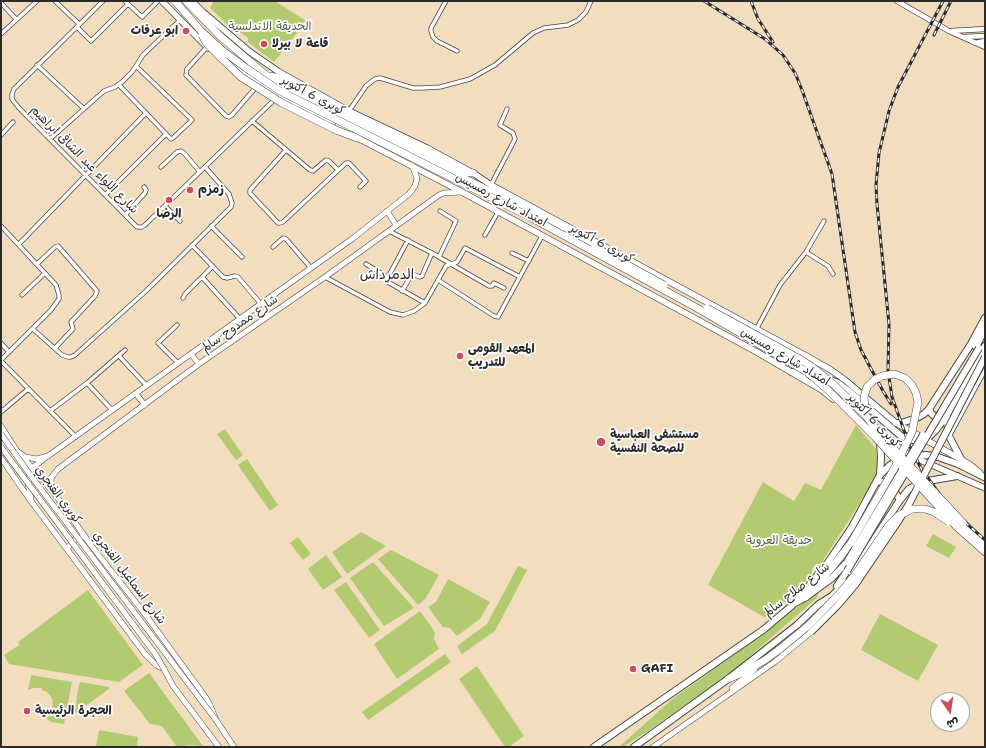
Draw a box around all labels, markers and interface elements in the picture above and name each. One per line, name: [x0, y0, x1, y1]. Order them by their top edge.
park label: الحديقة الاندلسية: [229, 20, 311, 34]
place label: ابو عرفات: [131, 24, 178, 38]
marker: ابو عرفات: [181, 26, 191, 36]
place label: قاعة لا بيرلا: [272, 37, 329, 51]
marker: قاعة لا بيرلا: [259, 39, 269, 49]
street label: كوبرى 6 أكتوبر: [279, 73, 347, 119]
street label: شارع اللواء عبد الشافى ابراهيم: [27, 103, 141, 217]
street label: امتداد شارع رمسيس: [453, 170, 549, 230]
place label: زمزم: [198, 183, 224, 197]
marker: زمزم: [185, 185, 195, 195]
marker: الرضا: [164, 195, 174, 205]
place label: الرضا: [157, 207, 181, 221]
street label: كوبرى 6 أكتوبر: [568, 221, 636, 267]
district label: الدمرداش: [360, 267, 414, 283]
street label: شارع ممدوح سالم: [199, 292, 281, 356]
street label: امتداد شارع رمسيس: [738, 325, 832, 389]
place label: المعهد القومى للتدريب: [468, 342, 535, 370]
marker: المعهد القومى للتدريب: [455, 351, 465, 361]
street label: كوبرى 6 أكتوبر: [844, 391, 904, 451]
place label: مستشفى العباسية للصحة النفسية: [610, 428, 699, 456]
marker: مستشفى العباسية للصحة النفسية: [595, 436, 607, 448]
street label: كوبري الفنجري: [32, 463, 84, 527]
street label: شارع اسماعيل الفنجري: [90, 529, 168, 627]
park label: حديقة العروبة: [746, 534, 812, 548]
street label: شارع صلاح سالم: [761, 560, 833, 620]
place label: GAFI: [641, 662, 673, 676]
marker: GAFI: [628, 664, 638, 674]
north arrow: [930, 692, 970, 732]
place label: الحجرة الرئيسية: [35, 704, 112, 718]
marker: الحجرة الرئيسية: [22, 706, 32, 716]
text: ش: [945, 715, 960, 732]

